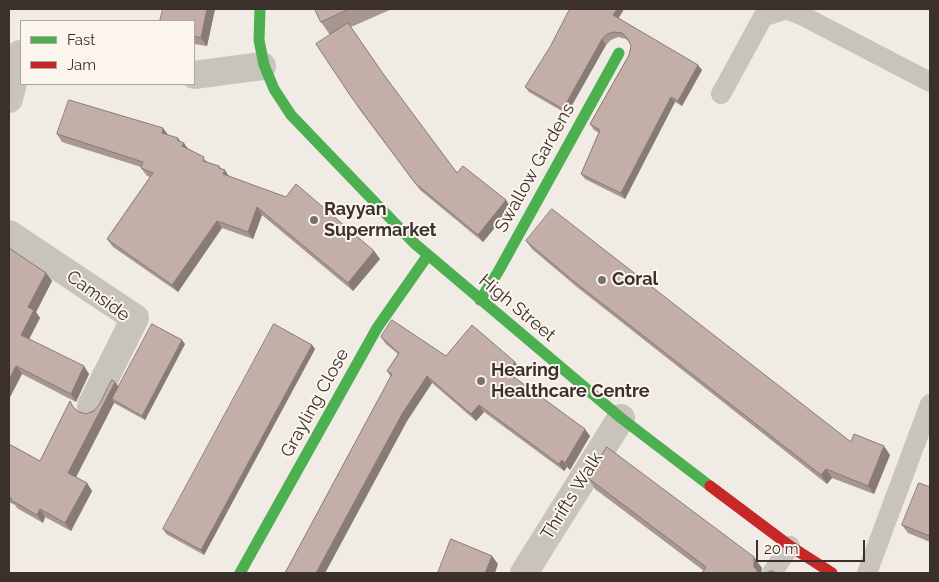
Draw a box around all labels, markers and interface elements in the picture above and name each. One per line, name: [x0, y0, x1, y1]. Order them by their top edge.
legend: [20, 20, 195, 85]
text: Fast: [67, 31, 95, 49]
text: Jam: [67, 56, 96, 74]
street label: Swallow Gardens: [491, 100, 579, 236]
place label: Rayyan Supermarket: [324, 199, 436, 242]
marker: Rayyan Supermarket: [308, 214, 320, 226]
street label: Camside: [62, 266, 134, 326]
place label: Coral: [612, 269, 658, 291]
street label: High Street: [474, 270, 560, 346]
marker: Coral: [596, 274, 608, 286]
street label: Grayling Close: [276, 345, 354, 461]
place label: Hearing Healthcare Centre: [491, 360, 650, 402]
marker: Hearing Healthcare Centre: [475, 375, 487, 387]
street label: Thrifts Walk: [537, 448, 607, 544]
scale bar: [759, 530, 868, 562]
text: 20 m: [764, 540, 799, 558]

